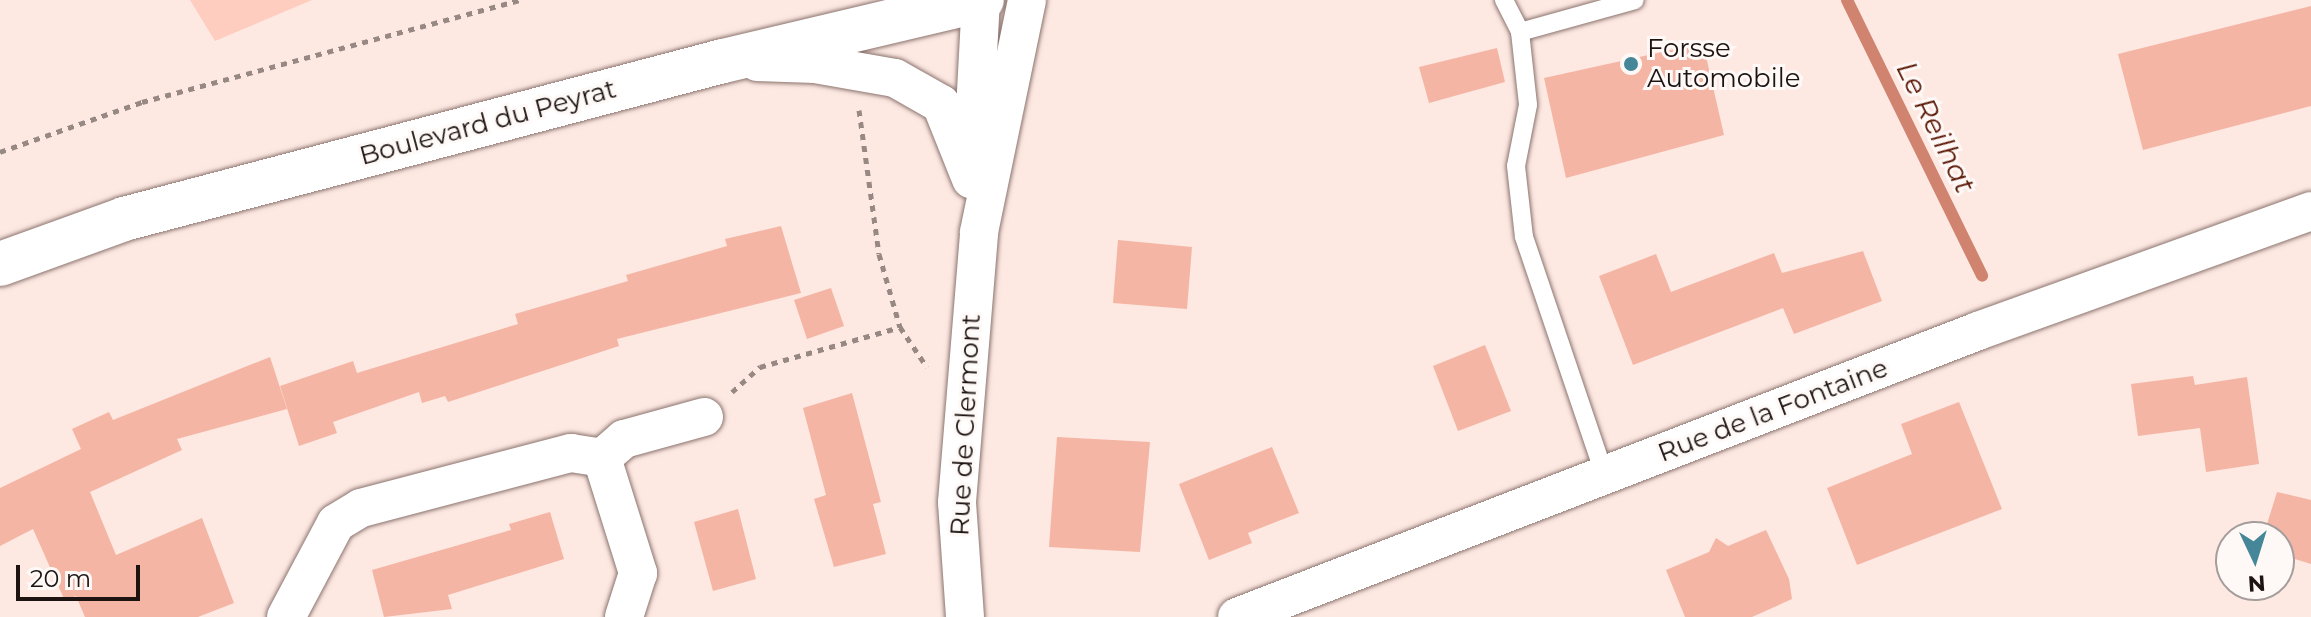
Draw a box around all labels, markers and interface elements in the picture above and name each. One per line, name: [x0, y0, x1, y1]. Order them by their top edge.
place label: Forsse Automobile: [1647, 33, 1800, 94]
marker: Forsse Automobile: [1622, 55, 1640, 73]
water label: Le Reilhat: [1890, 56, 1982, 198]
street label: Boulevard du Peyrat: [356, 74, 620, 172]
street label: Rue de Clermont: [945, 313, 987, 537]
street label: Rue de la Fontaine: [1654, 353, 1892, 469]
north arrow: [2215, 521, 2295, 601]
scale bar: [20, 549, 144, 599]
text: 20 m: [30, 564, 91, 593]
text: N: [2247, 569, 2266, 598]

